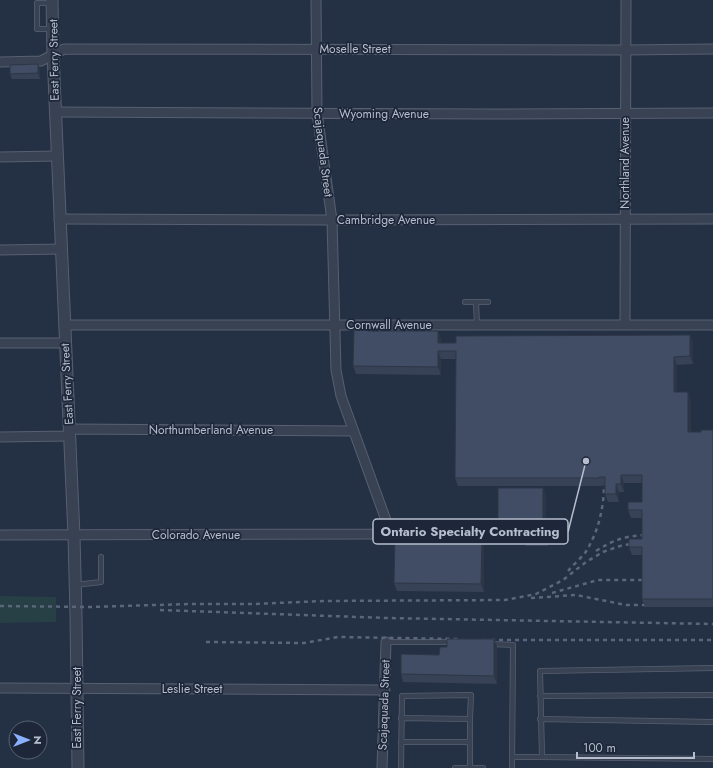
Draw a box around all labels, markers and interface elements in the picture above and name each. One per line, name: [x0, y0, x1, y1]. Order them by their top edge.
street label: East Ferry Street: [44, 19, 64, 101]
street label: Moselle Street: [319, 40, 391, 58]
street label: Wyoming Avenue: [339, 105, 429, 123]
street label: Scajaquada Street: [309, 106, 337, 198]
street label: Northland Avenue: [616, 117, 634, 209]
street label: Cambridge Avenue: [337, 211, 435, 229]
street label: Cornwall Avenue: [346, 316, 432, 334]
street label: East Ferry Street: [56, 343, 78, 425]
street label: Northumberland Avenue: [149, 421, 273, 439]
callout: Ontario Specialty Contracting: [373, 519, 568, 544]
text: Ontario Specialty Contracting: [380, 522, 560, 541]
street label: Colorado Avenue: [152, 526, 240, 544]
street label: Scajaquada Street: [373, 659, 395, 751]
street label: East Ferry Street: [68, 667, 86, 749]
street label: Leslie Street: [162, 680, 222, 698]
north arrow: [8, 720, 48, 760]
scale bar: [577, 734, 694, 760]
text: N: [30, 736, 46, 744]
text: 100 m: [583, 739, 616, 757]

